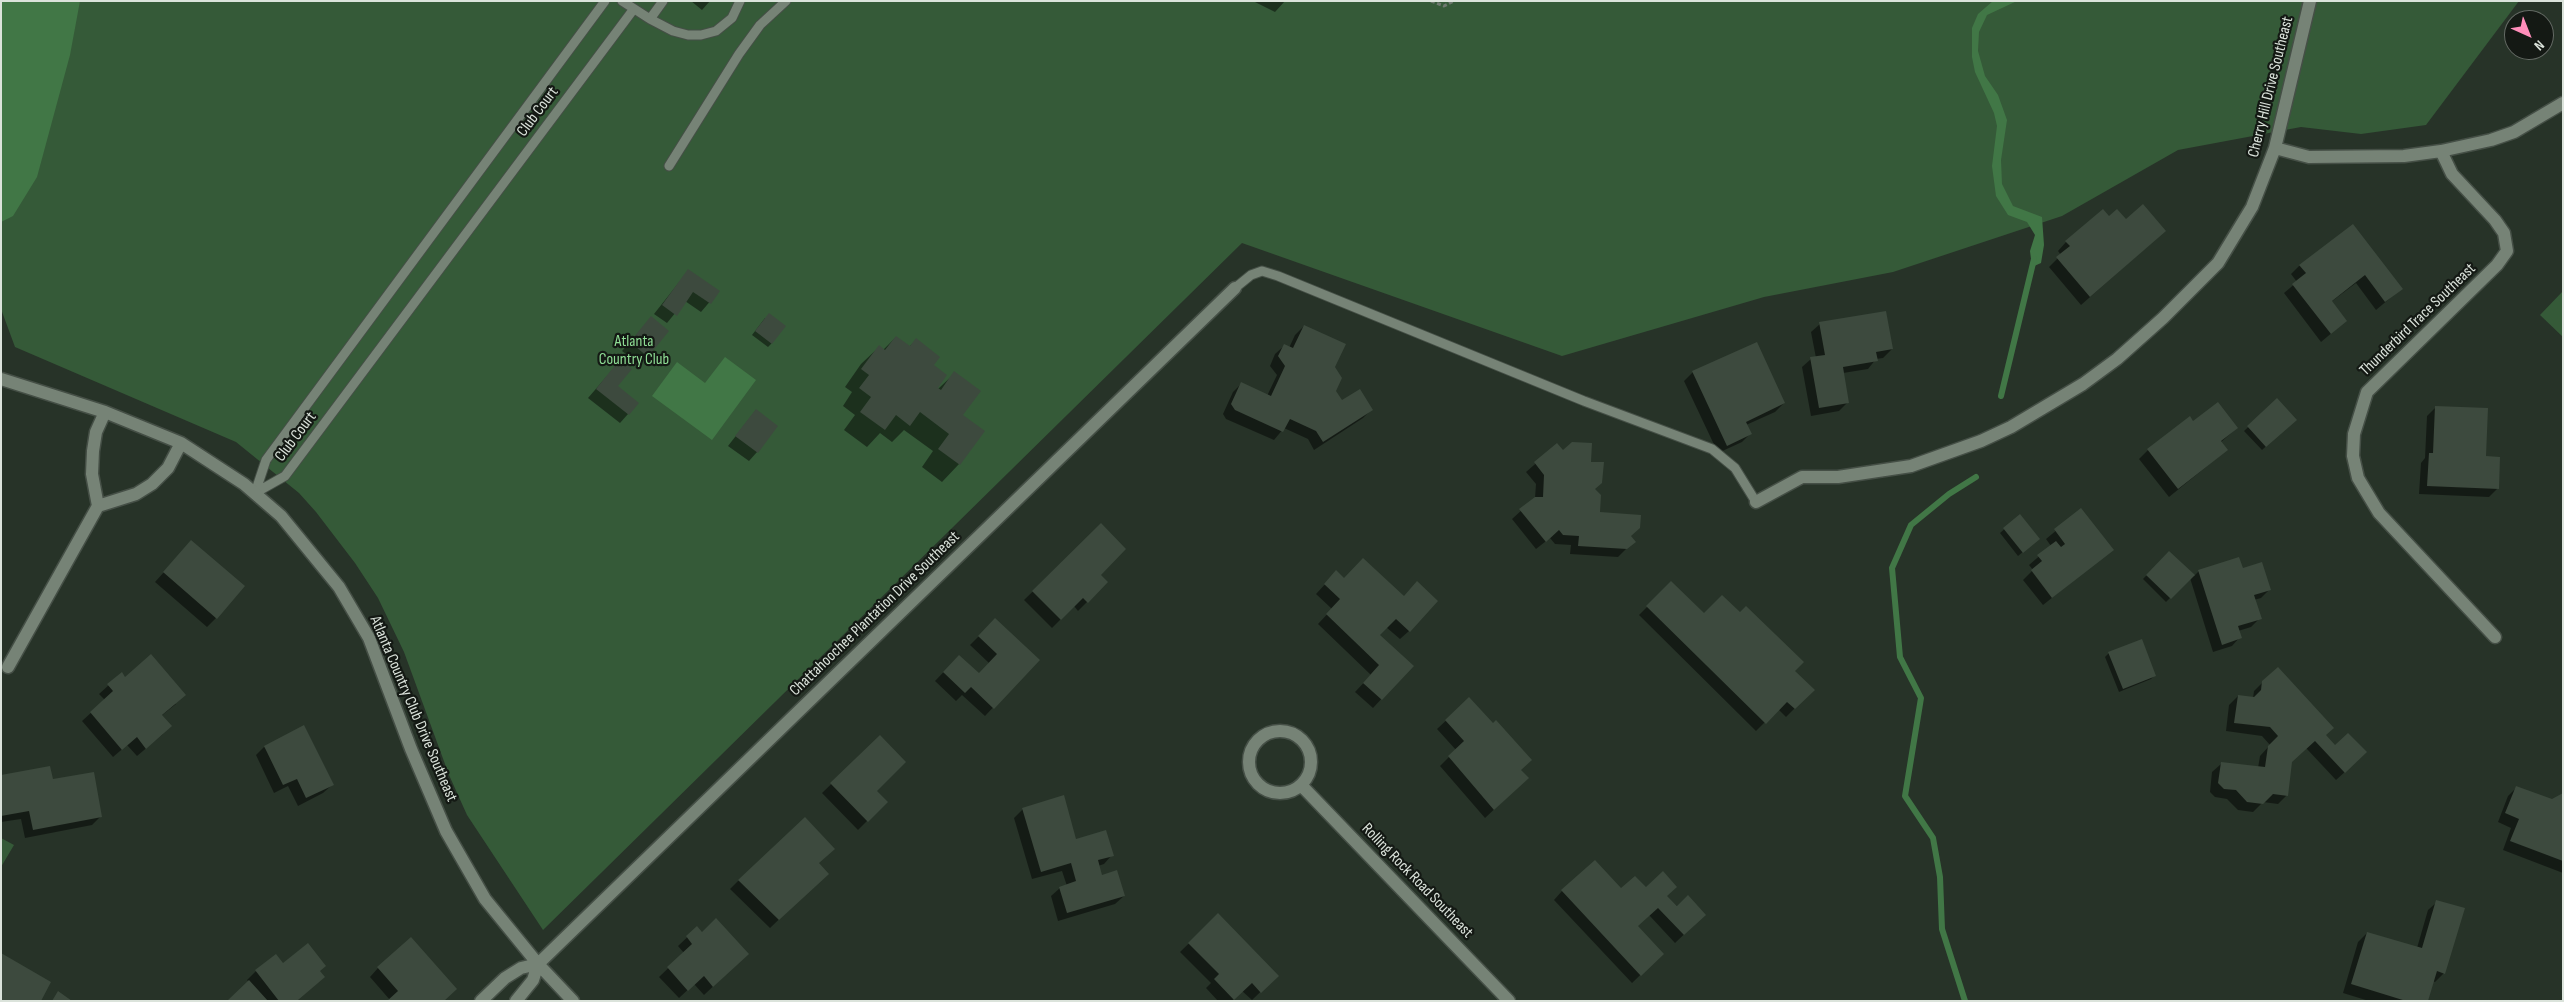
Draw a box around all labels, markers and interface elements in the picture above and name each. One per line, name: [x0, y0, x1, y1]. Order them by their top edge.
north arrow: [2504, 10, 2554, 60]
street label: Cherry Hill Drive Southeast: [2244, 15, 2298, 159]
text: N: [2530, 37, 2548, 54]
street label: Club Court: [513, 83, 563, 141]
street label: Thunderbird Trace Southeast: [2356, 260, 2480, 380]
park label: Atlanta Country Club: [599, 332, 669, 370]
street label: Club Court: [271, 408, 321, 466]
street label: Chattahoochee Plantation Drive Southeast: [786, 528, 964, 700]
street label: Atlanta Country Club Drive Southeast: [365, 613, 461, 805]
street label: Rolling Rock Road Southeast: [1357, 820, 1477, 942]

